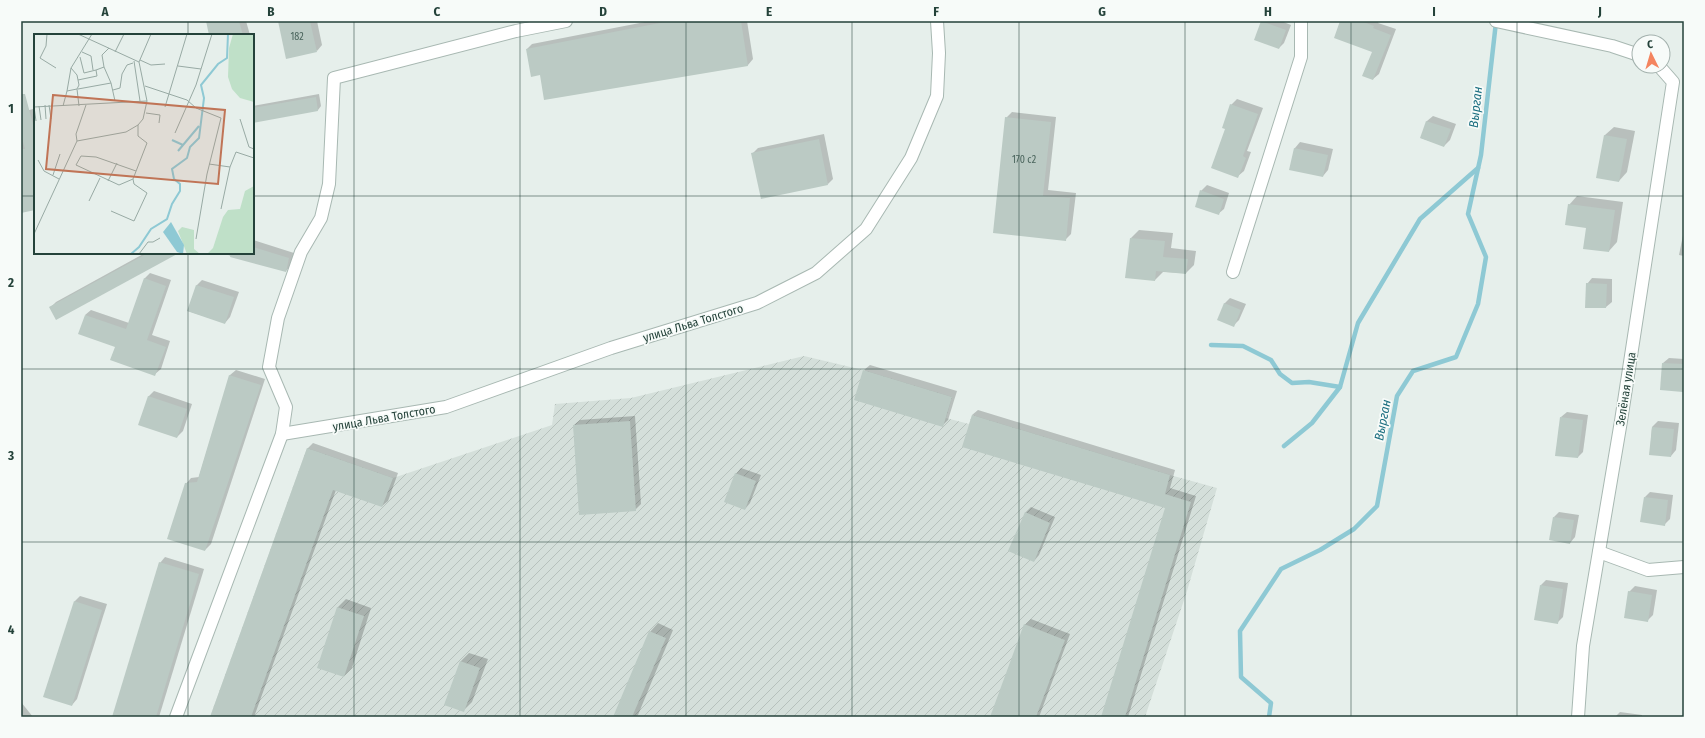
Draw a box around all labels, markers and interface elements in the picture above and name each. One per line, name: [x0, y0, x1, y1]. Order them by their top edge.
text: A: [100, 4, 109, 19]
text: B: [267, 4, 275, 19]
text: C: [434, 4, 441, 19]
text: D: [599, 4, 607, 19]
text: E: [766, 4, 772, 19]
text: F: [933, 4, 939, 19]
text: G: [1098, 4, 1106, 19]
text: H: [1264, 4, 1272, 19]
text: I: [1432, 4, 1436, 19]
text: J: [1597, 4, 1602, 19]
house number: 182: [290, 31, 304, 43]
inset map: [34, 34, 254, 254]
north arrow: [1631, 34, 1671, 74]
text: С: [1647, 38, 1654, 51]
water label: Вырган: [1466, 86, 1485, 128]
text: 1: [8, 101, 14, 116]
house number: 170 с2: [1012, 154, 1037, 166]
text: 2: [7, 275, 14, 290]
street label: улица Льва Толстого: [641, 301, 745, 345]
street label: Зелёная улица: [1613, 351, 1639, 427]
water label: Вырган: [1371, 398, 1394, 442]
street label: улица Льва Толстого: [332, 402, 436, 434]
text: 3: [7, 448, 14, 463]
text: 4: [8, 622, 15, 637]

